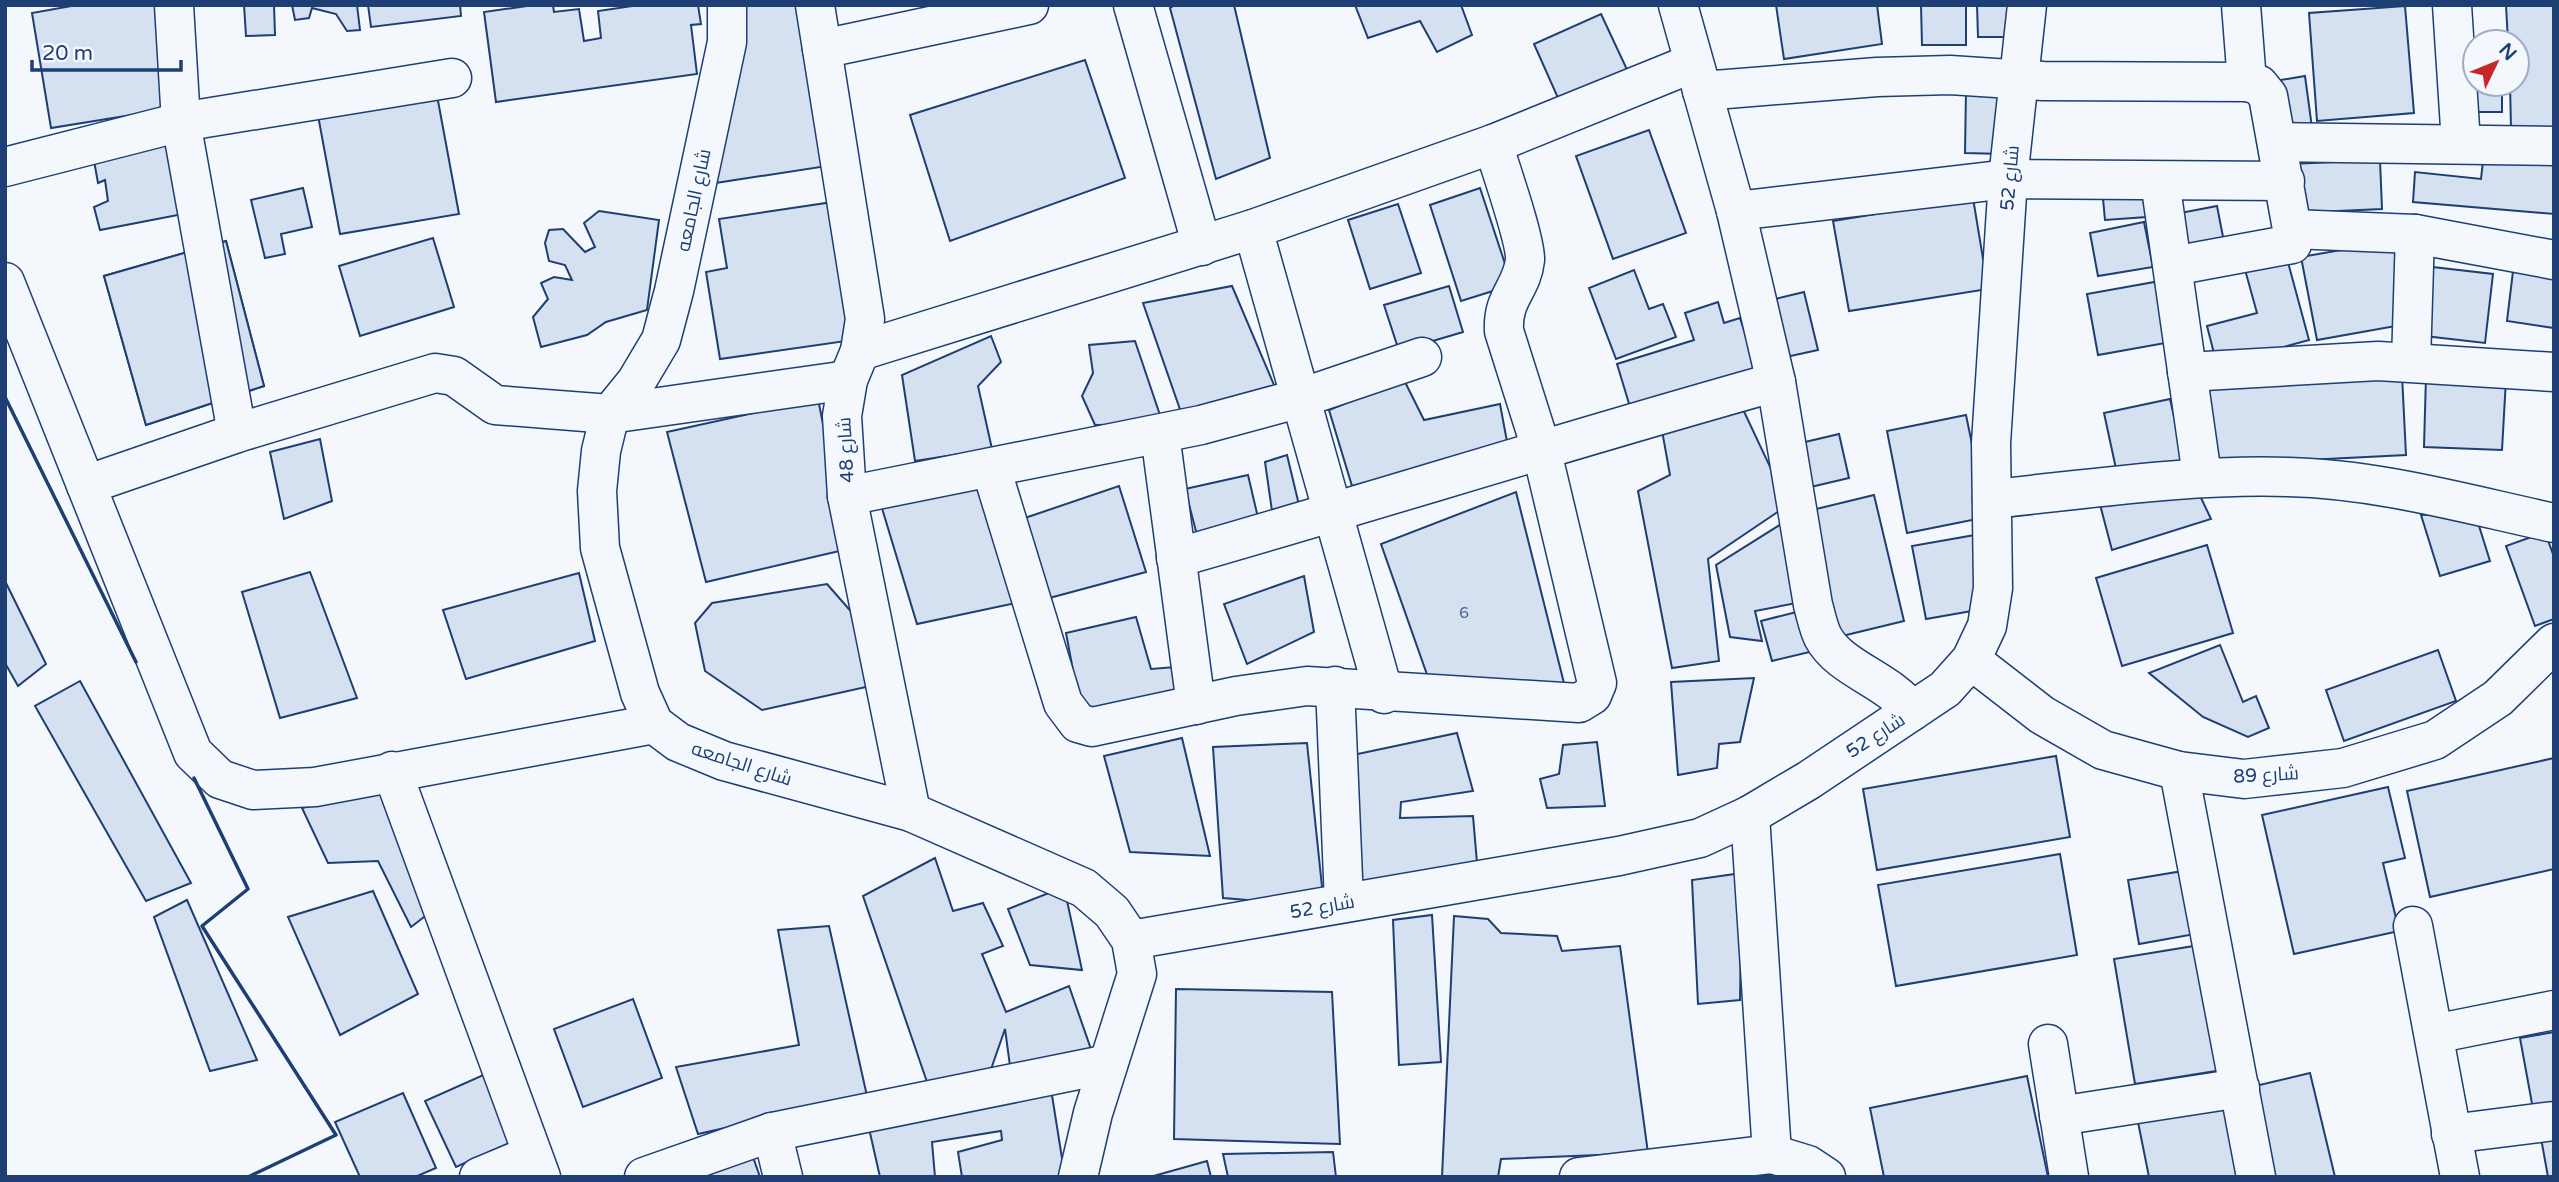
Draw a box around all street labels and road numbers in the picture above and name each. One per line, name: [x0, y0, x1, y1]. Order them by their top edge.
street label: شارع 52: [1996, 144, 2026, 212]
street label: شارع الجامعه: [672, 147, 718, 254]
street label: شارع 48: [833, 416, 861, 483]
street label: شارع 52: [1842, 709, 1910, 765]
street label: شارع الجامعه: [688, 737, 795, 792]
street label: شارع 89: [2233, 762, 2300, 790]
street label: شارع 52: [1288, 890, 1357, 925]

